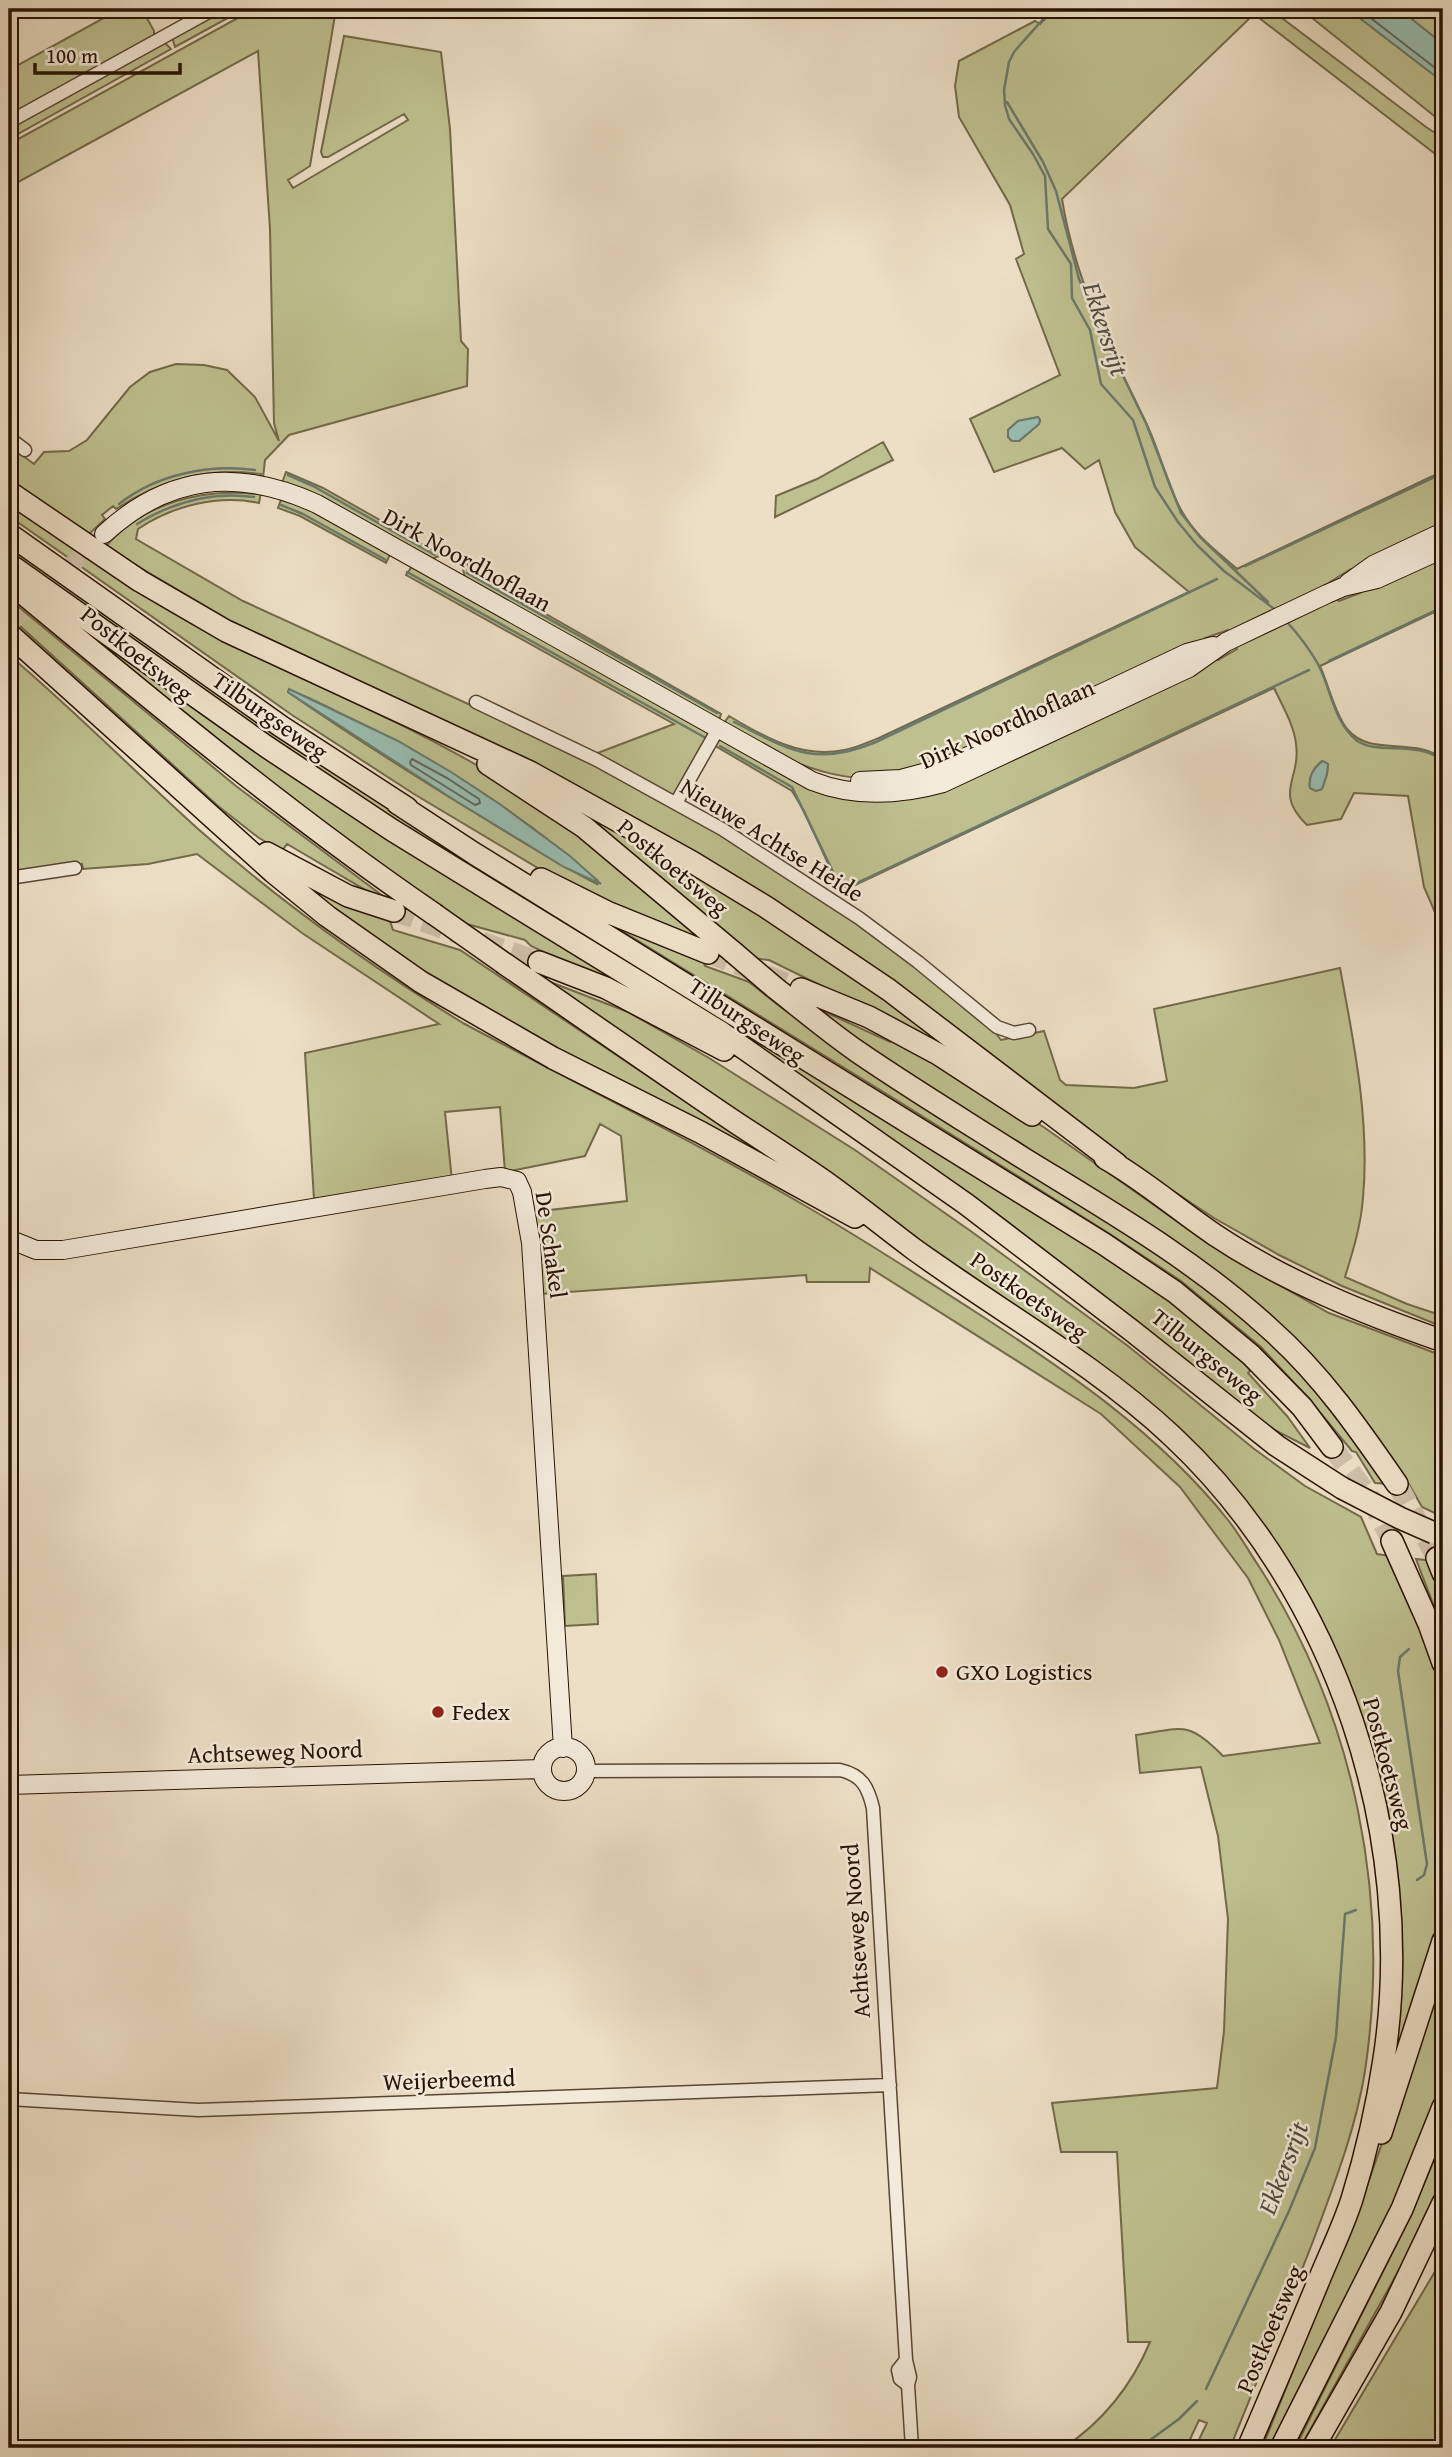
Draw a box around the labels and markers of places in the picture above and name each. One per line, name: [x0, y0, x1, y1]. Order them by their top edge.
place label: GXO Logistics: [956, 1654, 1092, 1689]
marker: GXO Logistics: [934, 1664, 950, 1680]
place label: Fedex: [452, 1694, 511, 1729]
marker: Fedex: [430, 1704, 446, 1720]

